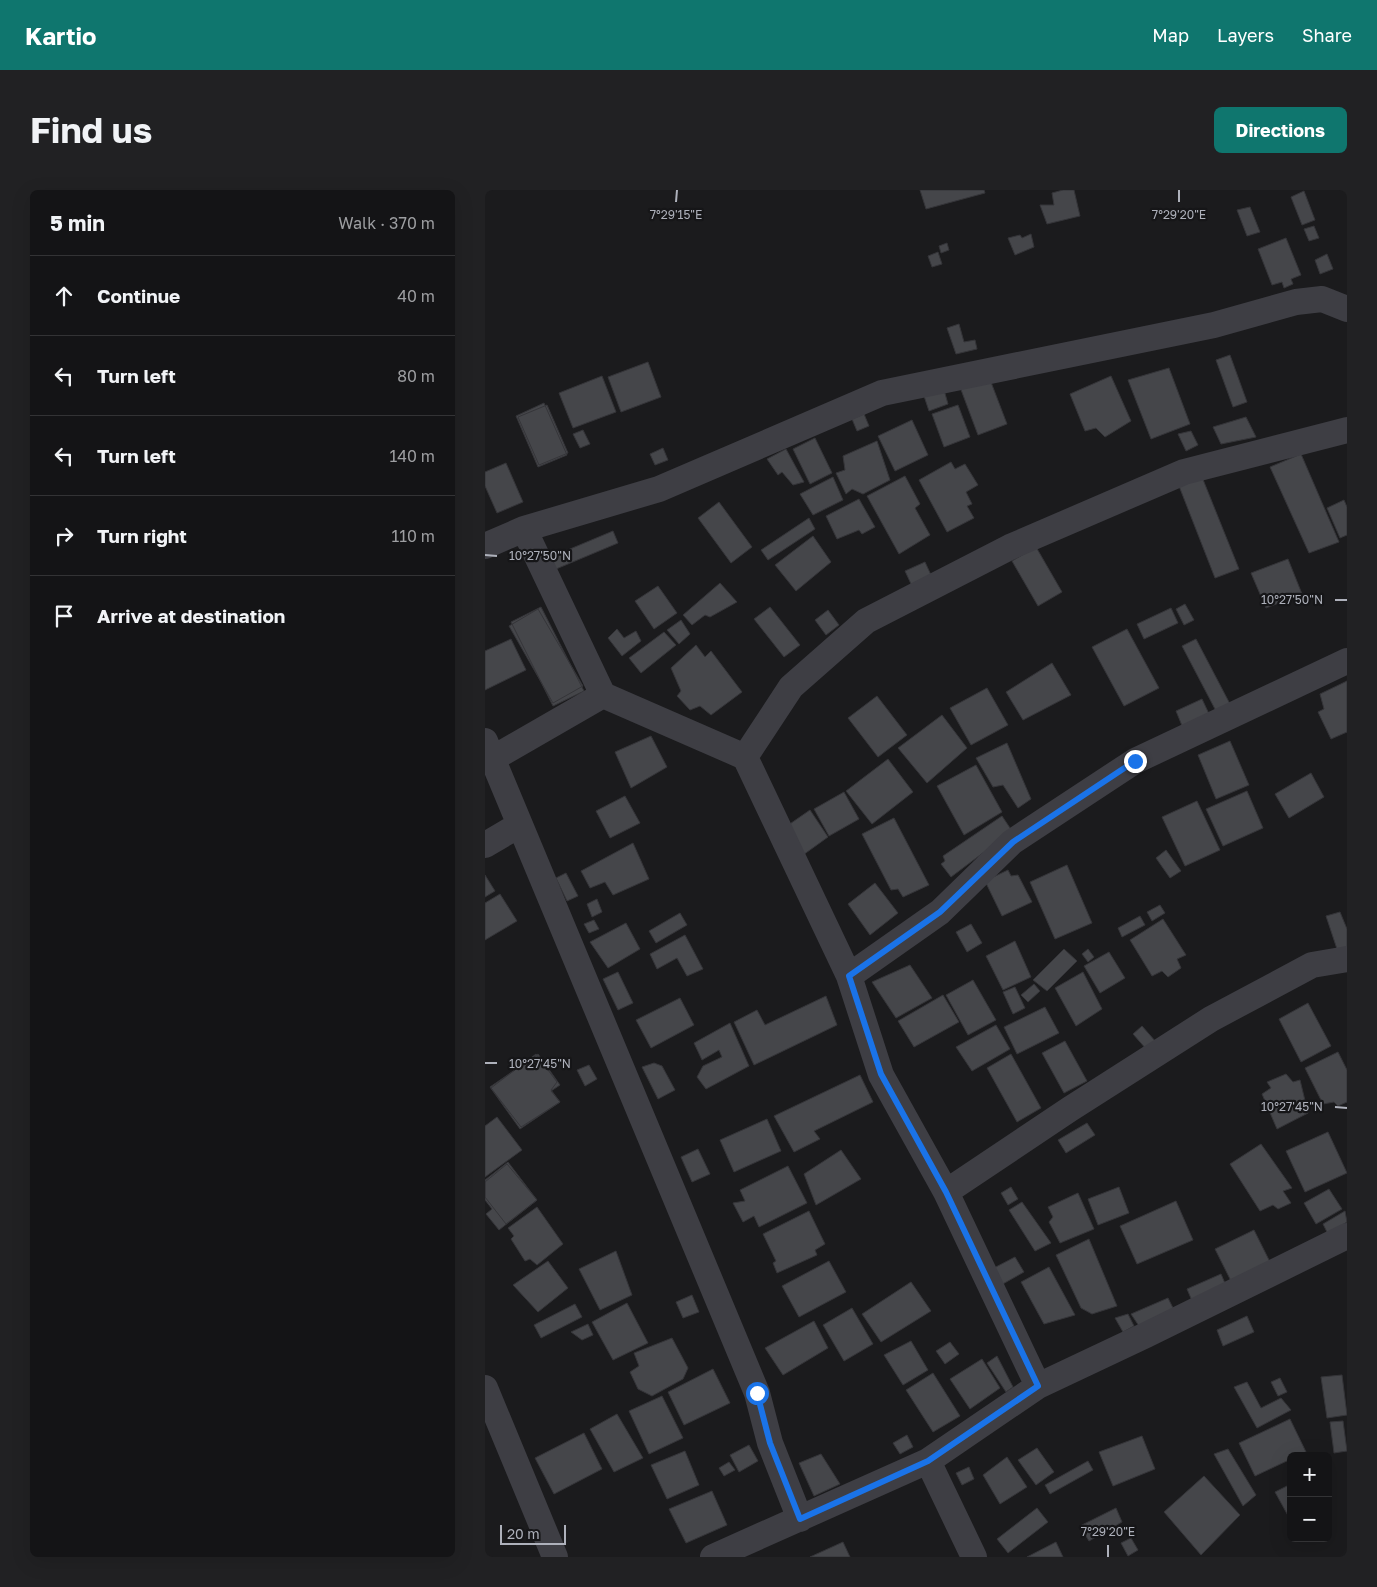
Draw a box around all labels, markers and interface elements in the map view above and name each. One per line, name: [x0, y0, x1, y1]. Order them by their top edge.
text: Kartio: [25, 21, 97, 50]
text: Map: [1152, 24, 1189, 46]
text: Layers: [1217, 24, 1274, 46]
text: Share: [1302, 24, 1352, 46]
button: Directions: [1214, 107, 1347, 153]
text: Find us: [30, 109, 152, 151]
text: 7°29'15"E: [650, 207, 702, 222]
text: 7°29'20"E: [1152, 207, 1206, 222]
text: 5 min: [50, 210, 105, 236]
text: Walk · 370 m: [338, 213, 435, 233]
icon: ahead: [50, 282, 78, 310]
text: Continue: [97, 284, 180, 307]
text: 40 m: [397, 286, 435, 306]
icon: left: [50, 362, 78, 390]
text: Turn left: [97, 364, 176, 387]
text: 80 m: [397, 366, 435, 386]
icon: left: [50, 442, 78, 470]
text: Turn left: [97, 444, 176, 467]
text: 140 m: [389, 446, 435, 466]
icon: right: [50, 522, 78, 550]
text: Turn right: [97, 524, 187, 547]
text: 110 m: [391, 526, 435, 546]
text: 10°27'50"N: [509, 548, 571, 563]
text: 10°27'50"N: [1261, 592, 1323, 607]
icon: arrive: [50, 602, 78, 630]
text: Arrive at destination: [97, 604, 285, 627]
route end: [1124, 750, 1147, 773]
text: 10°27'45"N: [509, 1056, 571, 1071]
text: 10°27'45"N: [1261, 1099, 1323, 1114]
route start: [746, 1382, 769, 1405]
map controls: [1287, 1452, 1332, 1542]
button: +: [1287, 1452, 1332, 1497]
button: −: [1287, 1497, 1332, 1542]
scale bar: [500, 1522, 566, 1545]
text: 7°29'20"E: [1081, 1524, 1135, 1539]
text: 20 m: [507, 1525, 540, 1542]

